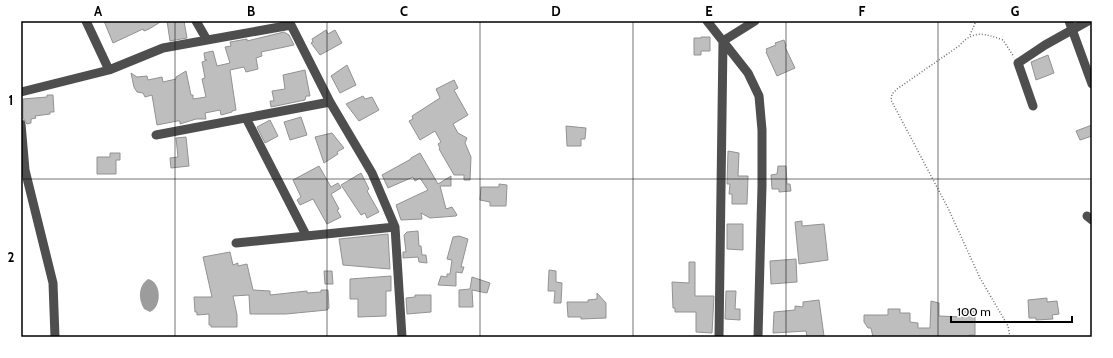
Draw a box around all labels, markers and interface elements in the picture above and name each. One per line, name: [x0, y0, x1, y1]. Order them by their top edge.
text: A: [94, 3, 103, 19]
text: B: [247, 3, 255, 19]
text: C: [400, 3, 408, 19]
text: D: [551, 3, 561, 19]
text: E: [705, 3, 713, 19]
text: F: [859, 3, 866, 19]
text: G: [1011, 3, 1020, 19]
text: 1: [9, 92, 13, 108]
text: 2: [8, 249, 15, 265]
scale bar: [951, 298, 1072, 324]
text: 100 m: [957, 304, 991, 319]

